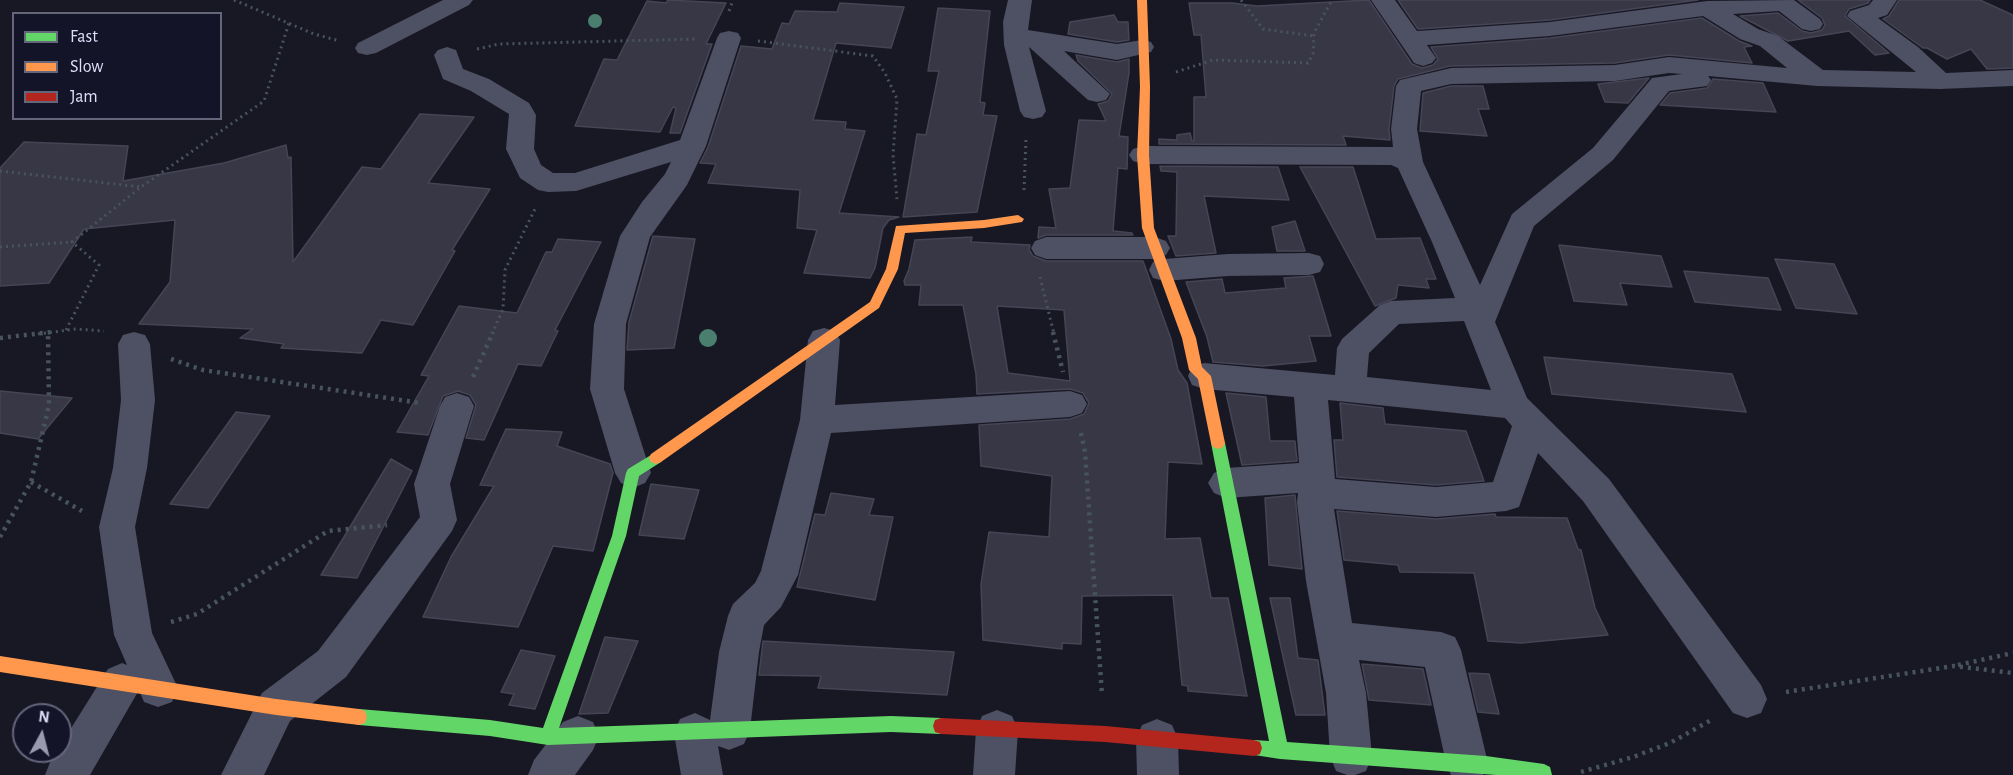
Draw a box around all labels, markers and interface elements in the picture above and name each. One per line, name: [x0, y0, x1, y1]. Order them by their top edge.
legend: [12, 12, 222, 120]
text: Fast: [70, 28, 98, 46]
text: Slow: [70, 58, 103, 76]
text: Jam: [70, 88, 98, 106]
north arrow: [12, 703, 72, 763]
text: N: [37, 709, 50, 726]

